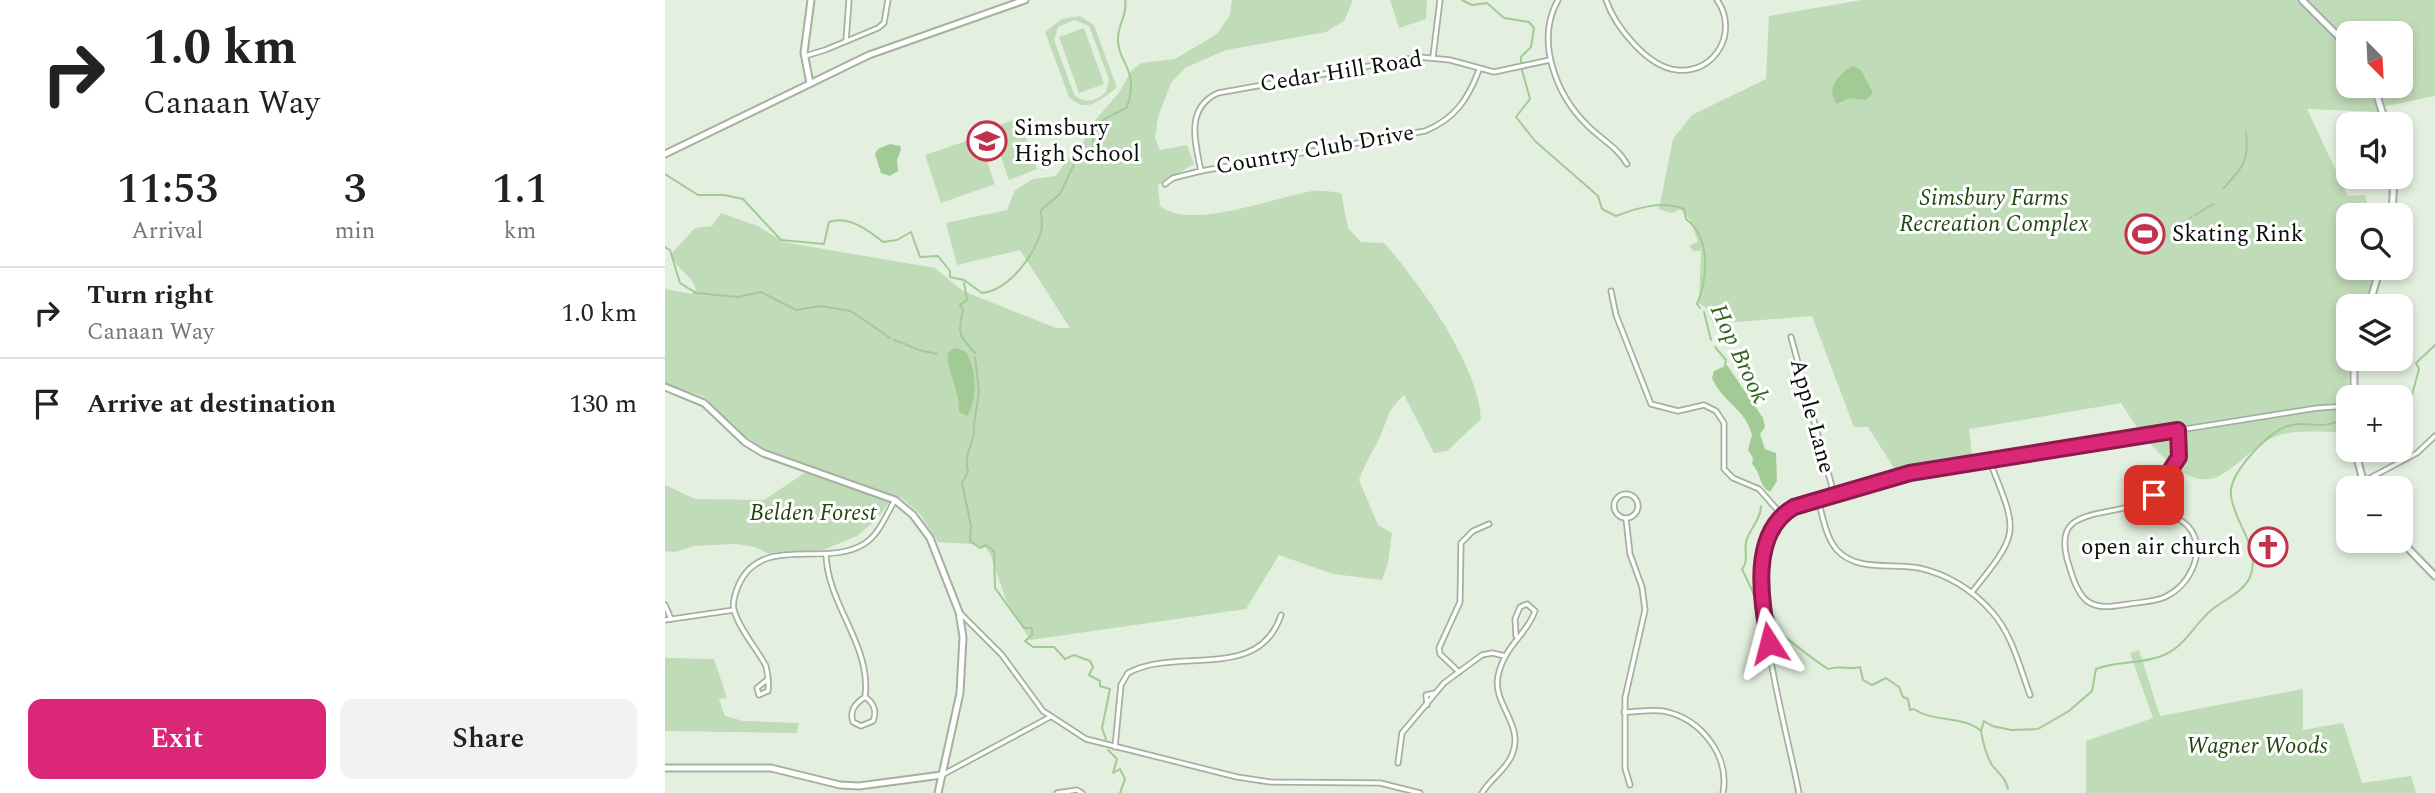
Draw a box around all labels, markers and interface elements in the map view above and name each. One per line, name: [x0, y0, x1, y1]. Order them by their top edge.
text: 1.0 km: [143, 11, 297, 86]
north arrow: [2336, 21, 2413, 98]
map controls: [2336, 21, 2413, 553]
icon: right: [28, 28, 119, 119]
street label: Cedar Hill Road: [1257, 42, 1425, 102]
text: Canaan Way: [143, 79, 320, 128]
place label: Simsbury High School: [1014, 111, 1140, 172]
button: sound: [2336, 112, 2413, 189]
street label: Country Club Drive: [1213, 115, 1417, 185]
school or university icon: Simsbury High School: [966, 120, 1008, 162]
text: 11:53: [117, 158, 218, 221]
text: 3: [344, 158, 366, 221]
text: 1.1: [492, 158, 548, 221]
park label: Simsbury Farms Recreation Complex: [1899, 181, 2089, 242]
button: search: [2336, 203, 2413, 280]
sports icon: Skating Rink: [2124, 213, 2166, 255]
text: Arrival: [132, 214, 203, 249]
text: min: [335, 214, 375, 249]
text: km: [504, 214, 536, 249]
place label: Skating Rink: [2172, 217, 2304, 252]
text: Turn right: [87, 275, 214, 315]
text: 1.0 km: [561, 293, 637, 333]
icon: right: [28, 294, 66, 332]
button: layers: [2336, 294, 2413, 371]
water label: Hop Brook: [1700, 298, 1778, 410]
text: Canaan Way: [87, 315, 214, 350]
street label: Apple Lane: [1780, 355, 1844, 477]
text: Arrive at destination: [87, 384, 336, 424]
text: 130 m: [569, 384, 637, 424]
icon: arrive: [28, 385, 66, 423]
button: +: [2336, 385, 2413, 462]
pin: [2124, 465, 2184, 525]
icon: arrive: [2135, 476, 2173, 514]
button: −: [2336, 476, 2413, 553]
park label: Belden Forest: [749, 496, 877, 531]
church icon: open air church: [2247, 526, 2289, 568]
place label: open air church: [2081, 530, 2241, 565]
position arrow: [1732, 606, 1806, 680]
button: Exit: [28, 699, 326, 779]
button: Share: [340, 699, 637, 779]
park label: Wagner Woods: [2186, 729, 2328, 764]

